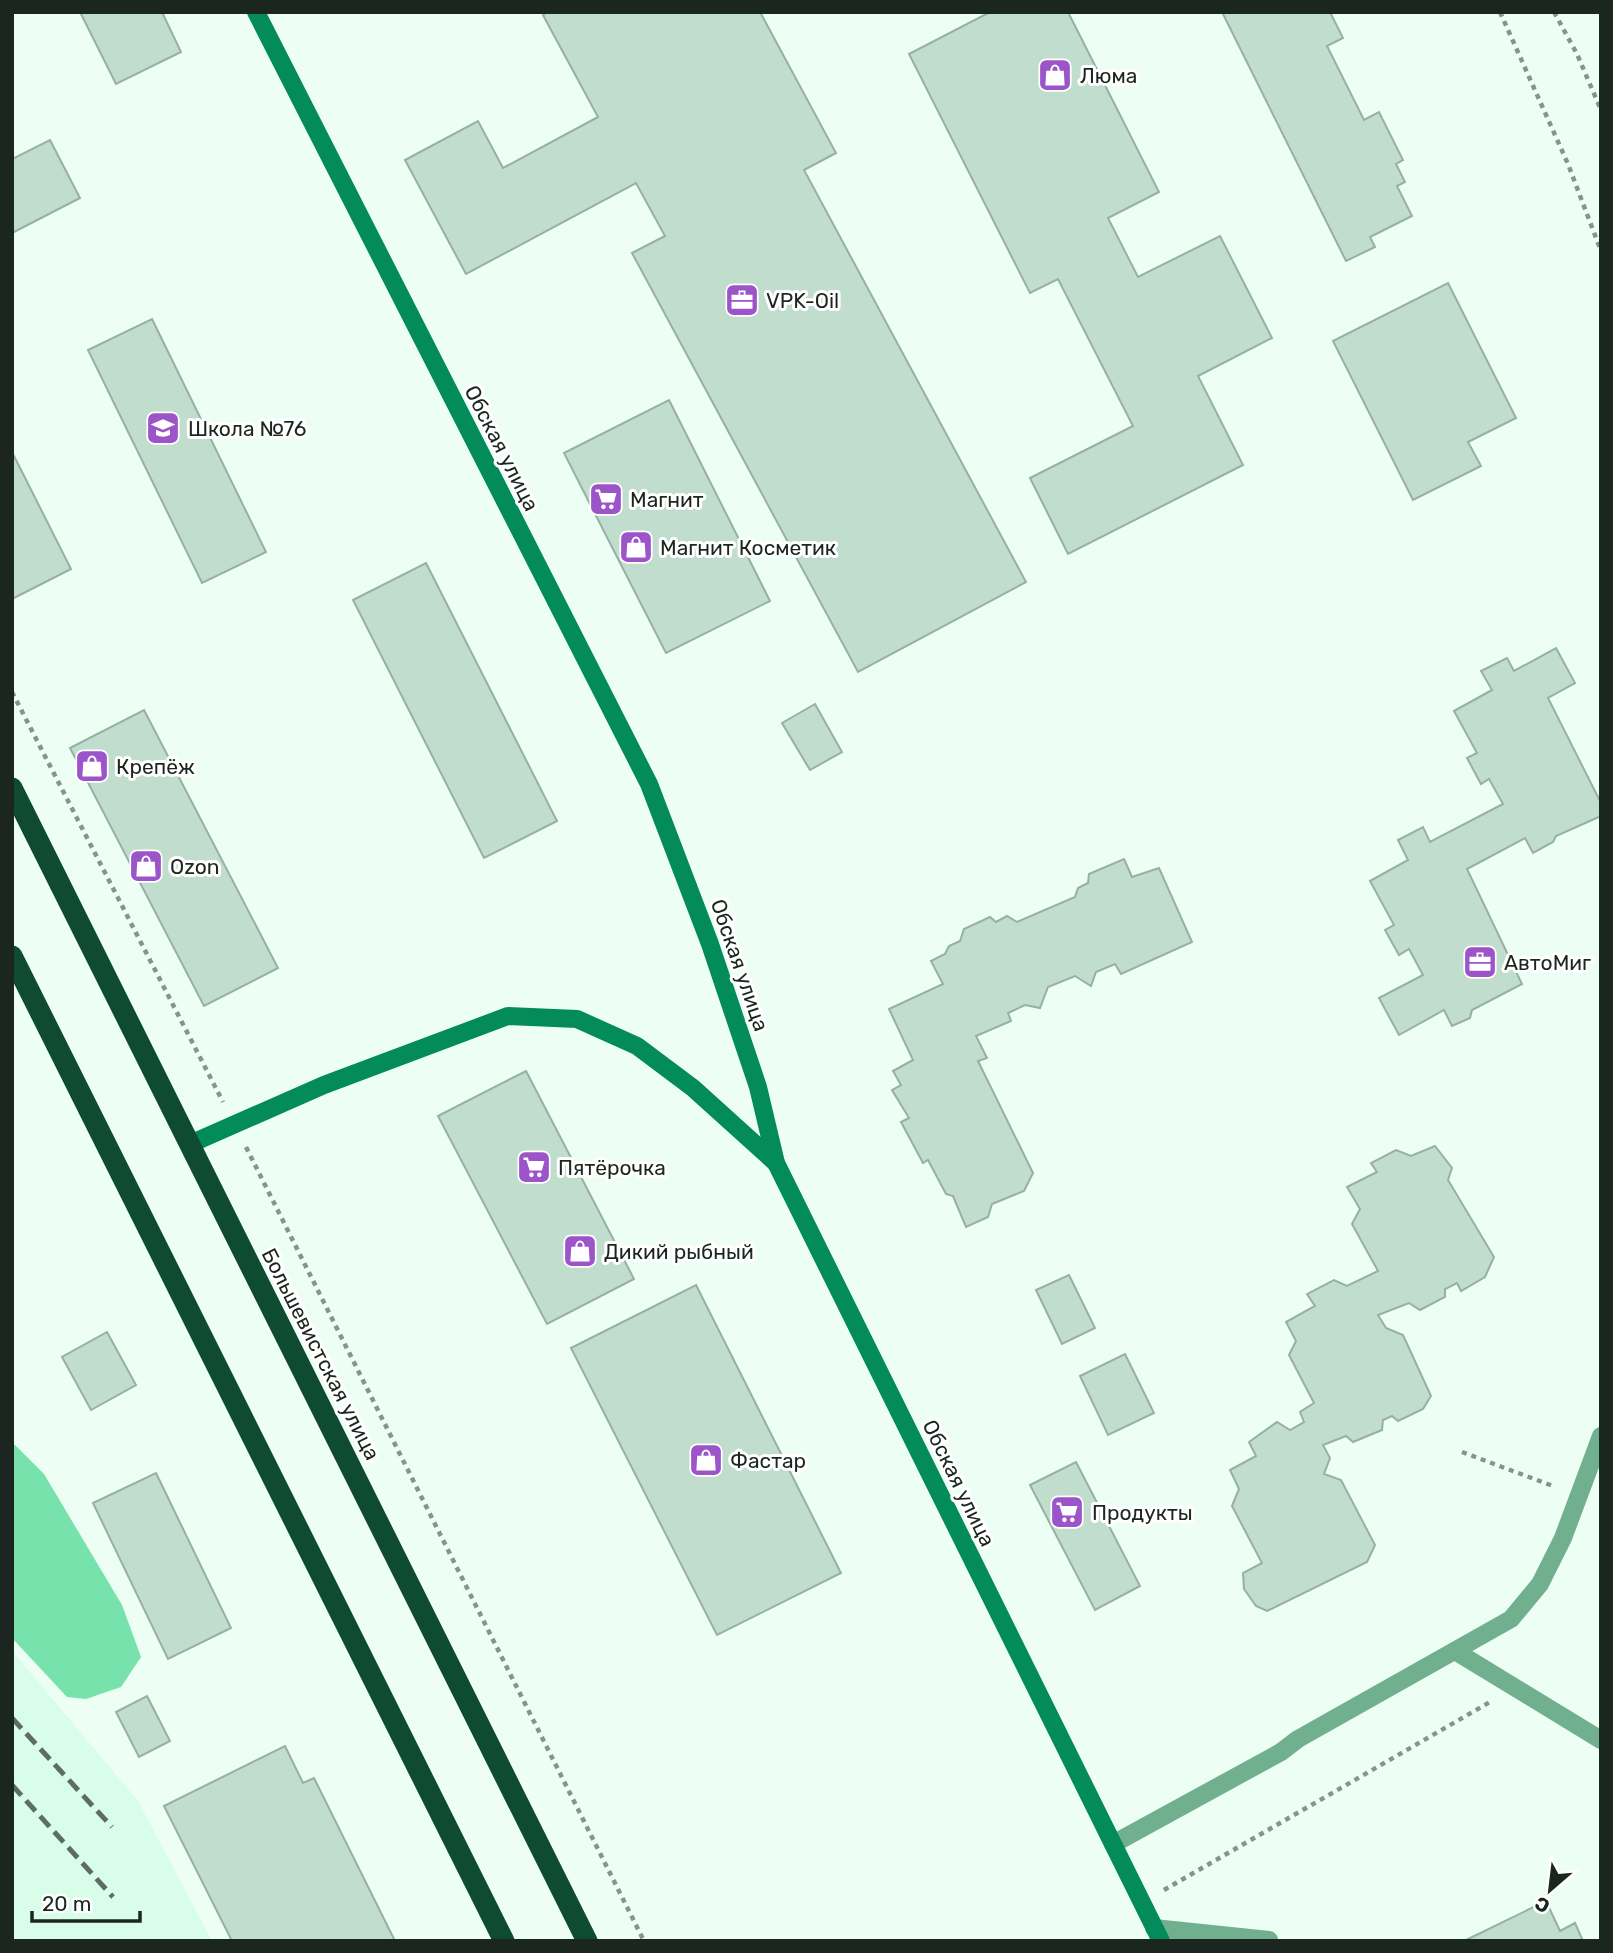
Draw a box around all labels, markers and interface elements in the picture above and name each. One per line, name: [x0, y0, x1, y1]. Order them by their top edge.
shop icon: Люма: [1036, 56, 1074, 94]
place label: Люма: [1080, 63, 1137, 88]
office icon: VPK-Oil: [723, 281, 761, 319]
place label: VPK-Oil: [766, 288, 839, 313]
street label: Обская улица: [460, 381, 544, 515]
school or university icon: Школа №76: [144, 409, 182, 447]
place label: Школа №76: [188, 416, 306, 441]
supermarket icon: Магнит: [587, 480, 625, 518]
place label: Магнит: [630, 487, 704, 512]
shop icon: Магнит Косметик: [617, 528, 655, 566]
place label: Магнит Косметик: [660, 535, 836, 560]
shop icon: Крепёж: [73, 747, 111, 785]
place label: Крепёж: [116, 754, 195, 779]
shop icon: Ozon: [127, 847, 165, 885]
place label: Ozon: [170, 854, 220, 879]
street label: Обская улица: [706, 896, 774, 1034]
office icon: АвтоМиг: [1461, 943, 1499, 981]
place label: АвтоМиг: [1504, 950, 1591, 975]
supermarket icon: Пятёрочка: [515, 1148, 553, 1186]
place label: Пятёрочка: [558, 1155, 666, 1180]
shop icon: Дикий рыбный: [561, 1232, 599, 1270]
place label: Дикий рыбный: [604, 1239, 754, 1264]
street label: Большевистская улица: [257, 1244, 385, 1464]
street label: Обская улица: [918, 1416, 1000, 1550]
shop icon: Фастар: [687, 1441, 725, 1479]
place label: Фастар: [730, 1448, 806, 1473]
supermarket icon: Продукты: [1048, 1493, 1086, 1531]
place label: Продукты: [1092, 1500, 1193, 1525]
north arrow: [1515, 1855, 1585, 1925]
scale bar: [32, 1880, 140, 1924]
text: 20 m: [42, 1891, 91, 1916]
text: С: [1531, 1891, 1554, 1918]

